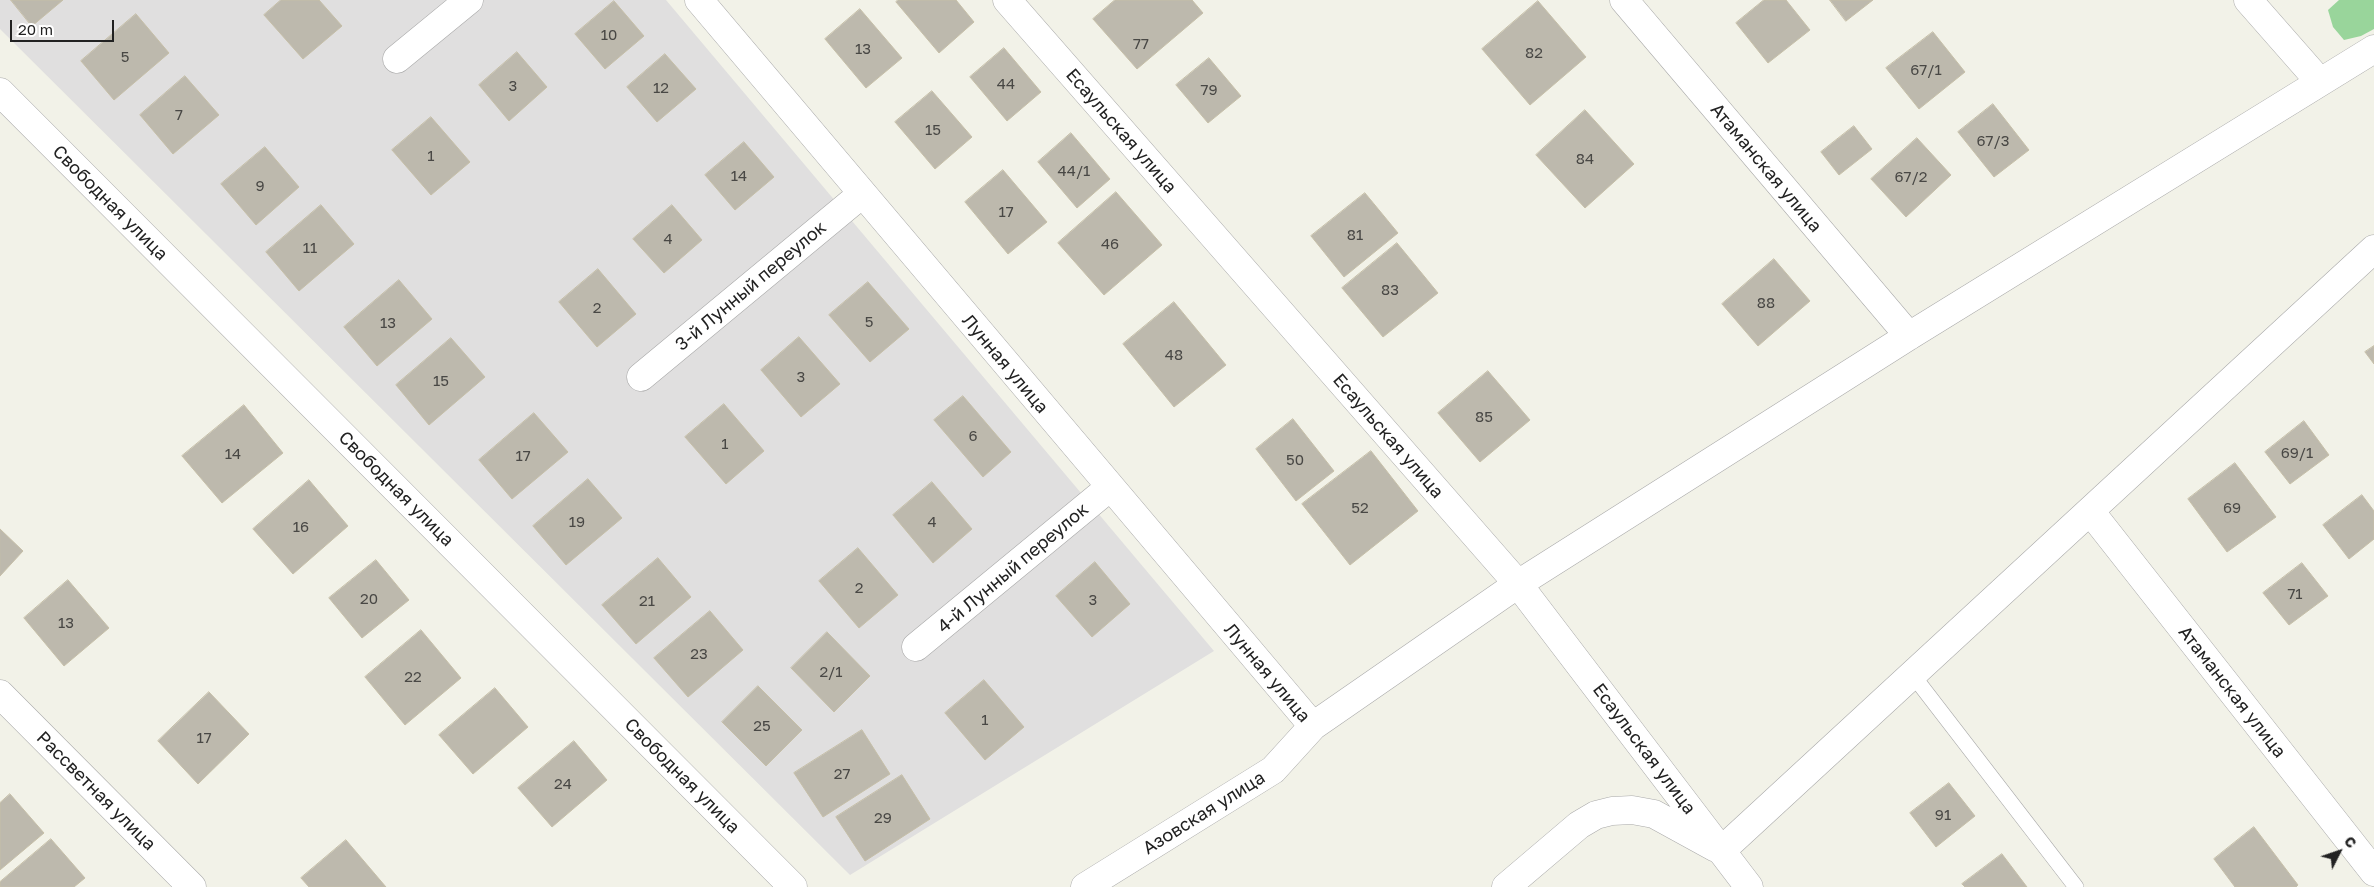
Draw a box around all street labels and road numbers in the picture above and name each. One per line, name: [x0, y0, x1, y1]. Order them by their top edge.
street label: Есаульская улица: [1061, 64, 1181, 198]
street label: Атаманская улица: [1706, 99, 1826, 237]
street label: Свободная улица: [48, 141, 172, 265]
street label: 3-й Лунный переулок: [671, 217, 831, 355]
street label: Лунная улица: [957, 310, 1053, 418]
street label: Есаульская улица: [1328, 369, 1448, 503]
street label: Свободная улица: [334, 427, 458, 551]
street label: 4-й Лунный переулок: [933, 498, 1093, 638]
street label: Лунная улица: [1219, 619, 1315, 727]
street label: Атаманская улица: [2174, 622, 2290, 762]
street label: Есаульская улица: [1588, 679, 1700, 819]
street label: Свободная улица: [620, 714, 744, 838]
street label: Рассветная улица: [32, 727, 160, 855]
street label: Азовская улица: [1139, 767, 1269, 859]

